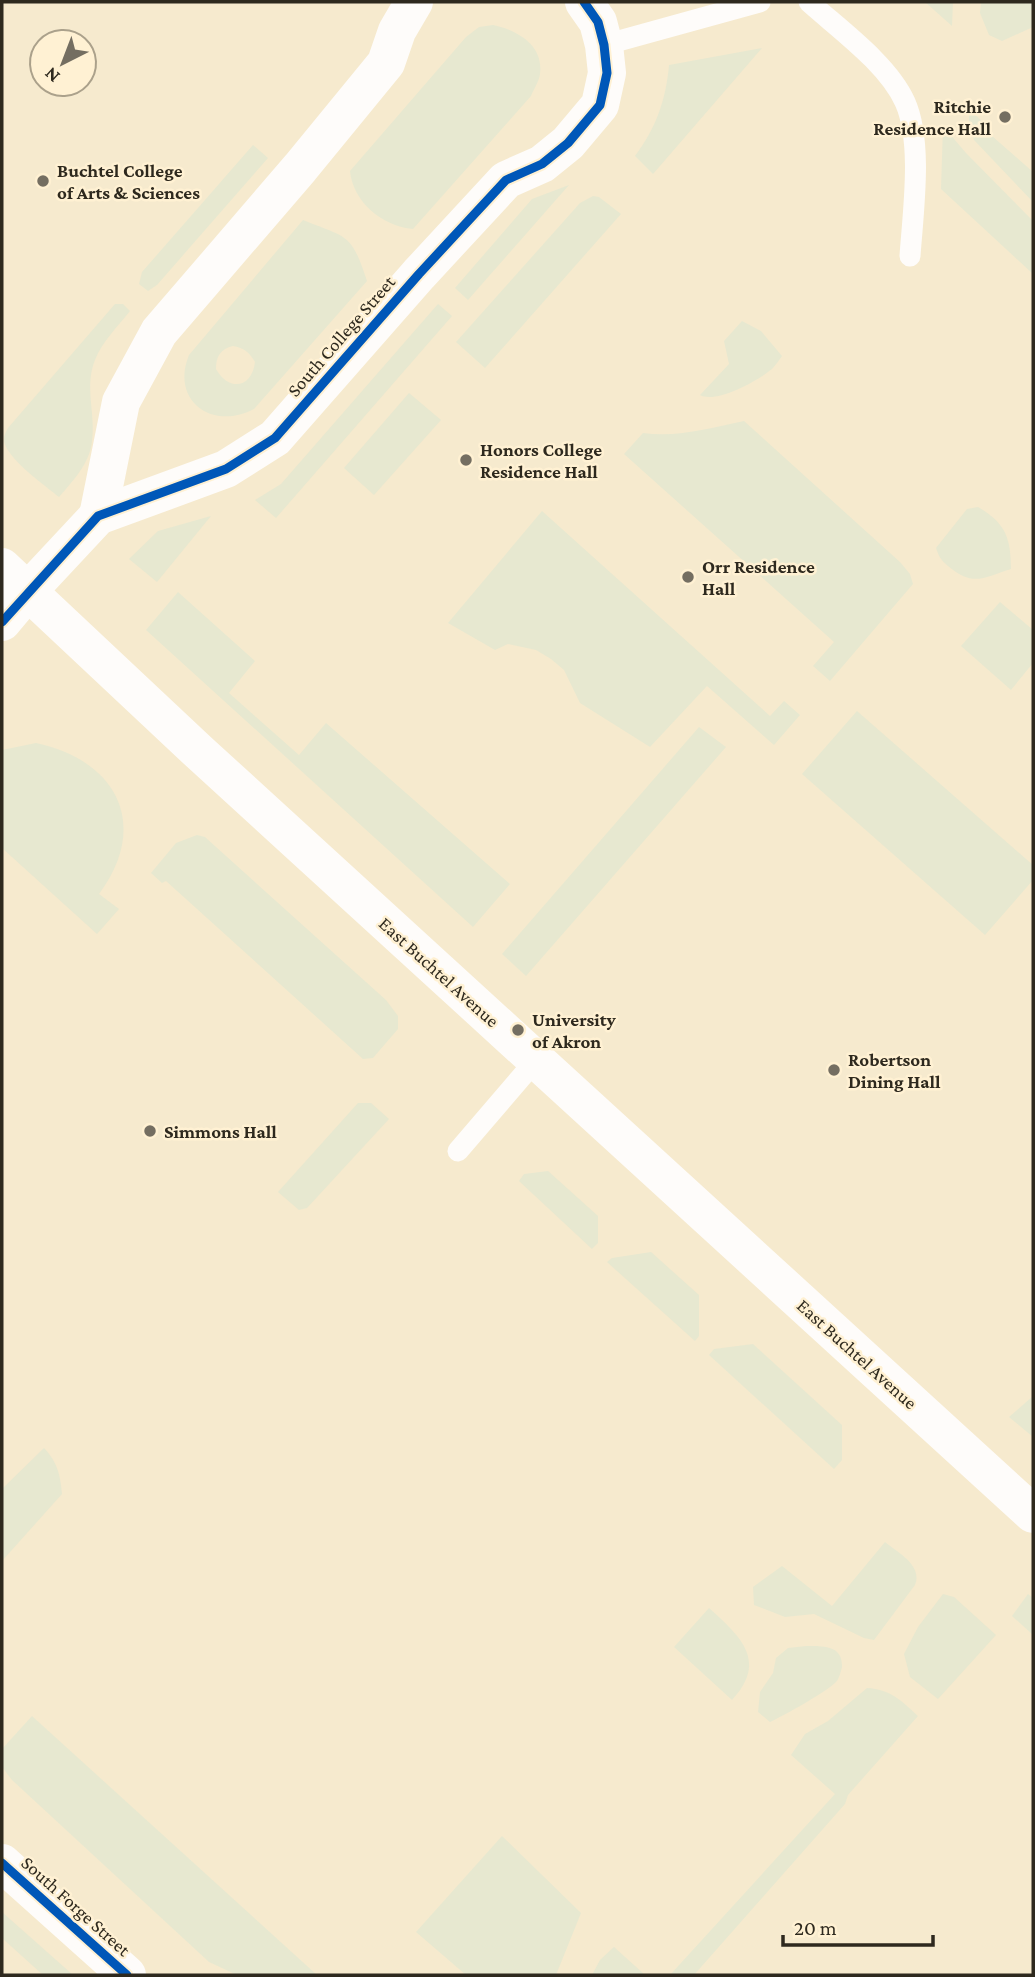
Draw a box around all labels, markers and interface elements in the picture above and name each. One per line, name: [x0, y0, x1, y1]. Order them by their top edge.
north arrow: [28, 28, 98, 98]
text: N: [40, 63, 64, 87]
place label: Ritchie Residence Hall: [873, 96, 991, 139]
marker: Ritchie Residence Hall: [997, 109, 1013, 125]
place label: Buchtel College of Arts & Sciences: [57, 160, 200, 203]
marker: Buchtel College of Arts & Sciences: [35, 173, 51, 189]
street label: South College Street: [283, 271, 400, 401]
place label: Honors College Residence Hall: [480, 439, 602, 482]
marker: Honors College Residence Hall: [458, 452, 474, 468]
place label: Orr Residence Hall: [702, 556, 815, 599]
marker: Orr Residence Hall: [680, 569, 696, 585]
street label: East Buchtel Avenue: [375, 913, 503, 1031]
place label: University of Akron: [532, 1009, 616, 1052]
marker: University of Akron: [510, 1022, 526, 1038]
place label: Robertson Dining Hall: [848, 1049, 941, 1092]
marker: Robertson Dining Hall: [826, 1062, 842, 1078]
place label: Simmons Hall: [164, 1121, 277, 1142]
marker: Simmons Hall: [142, 1123, 158, 1139]
street label: East Buchtel Avenue: [793, 1295, 921, 1413]
street label: South Forge Street: [17, 1852, 135, 1961]
scale bar: [783, 1904, 934, 1948]
text: 20 m: [794, 1916, 837, 1940]

